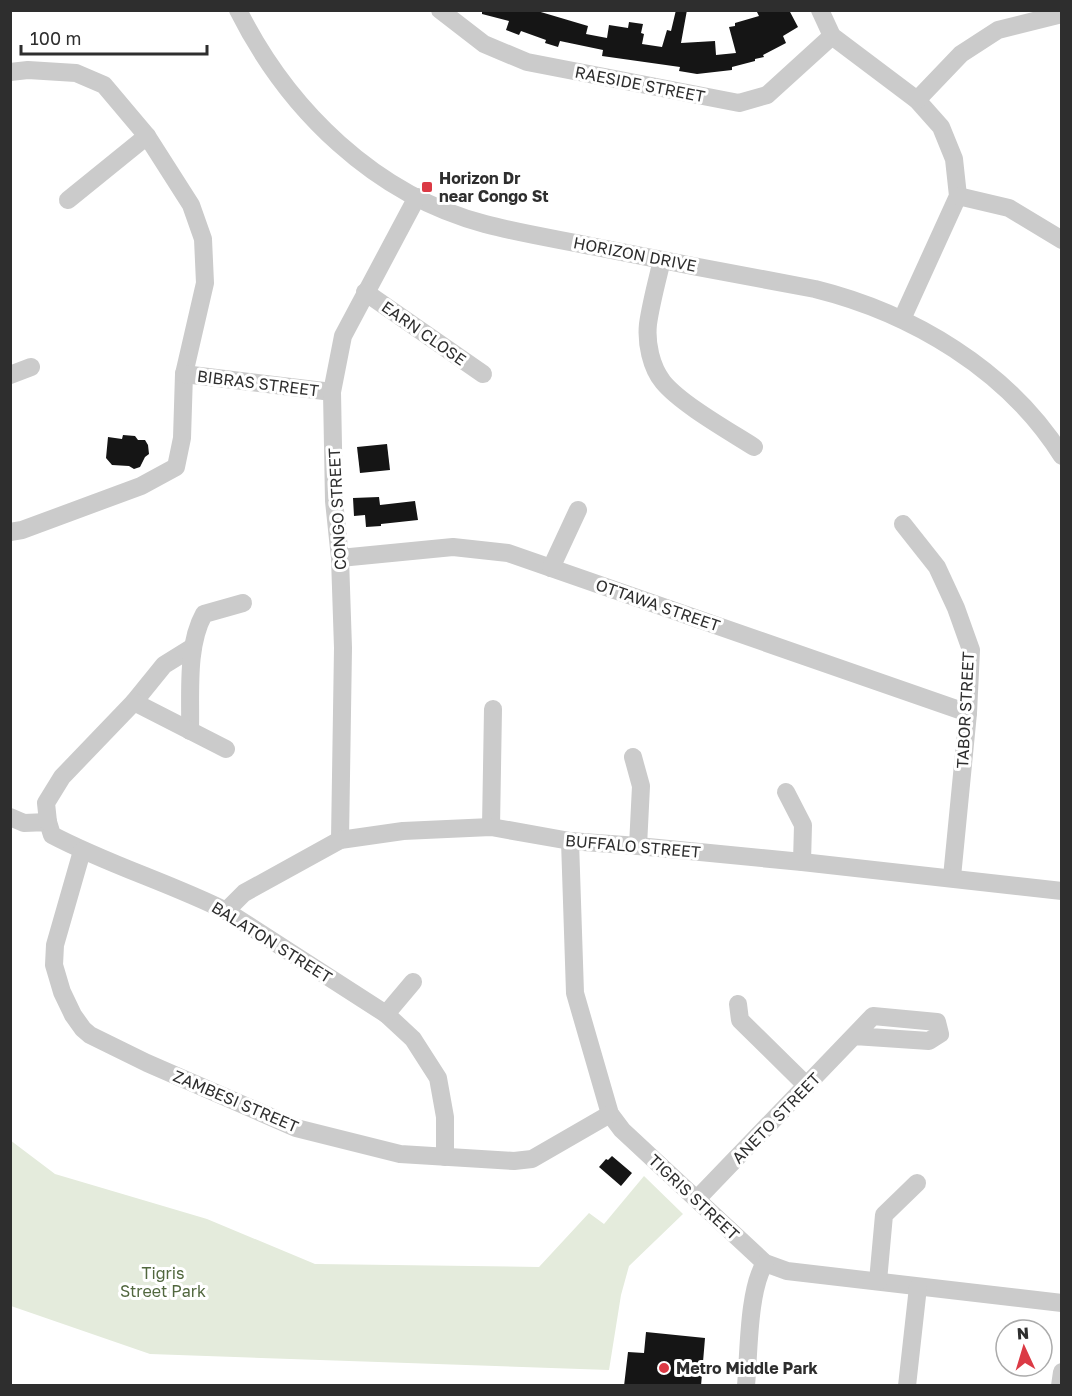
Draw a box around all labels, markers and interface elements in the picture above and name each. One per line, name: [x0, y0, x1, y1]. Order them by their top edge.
scale bar: [21, 18, 207, 56]
text: 100 m: [30, 27, 81, 49]
street label: RAESIDE STREET: [573, 62, 707, 106]
place label: Horizon Dr near Congo St: [439, 168, 549, 206]
marker: Horizon Dr near Congo St: [420, 180, 434, 194]
street label: HORIZON DRIVE: [572, 232, 698, 276]
street label: EARN CLOSE: [378, 296, 470, 370]
street label: BIBRAS STREET: [196, 366, 320, 400]
street label: CONGO STREET: [324, 447, 350, 571]
street label: OTTAWA STREET: [593, 574, 723, 636]
street label: TABOR STREET: [952, 651, 978, 769]
street label: BUFFALO STREET: [564, 830, 702, 862]
street label: BALATON STREET: [208, 897, 336, 987]
street label: ZAMBESI STREET: [170, 1066, 302, 1136]
street label: ANETO STREET: [728, 1068, 824, 1168]
street label: TIGRIS STREET: [644, 1150, 744, 1244]
park label: Tigris Street Park: [120, 1263, 206, 1301]
north arrow: [994, 1318, 1054, 1378]
text: N: [1016, 1323, 1030, 1343]
place label: Metro Middle Park: [676, 1358, 819, 1378]
marker: Metro Middle Park: [657, 1361, 671, 1375]

